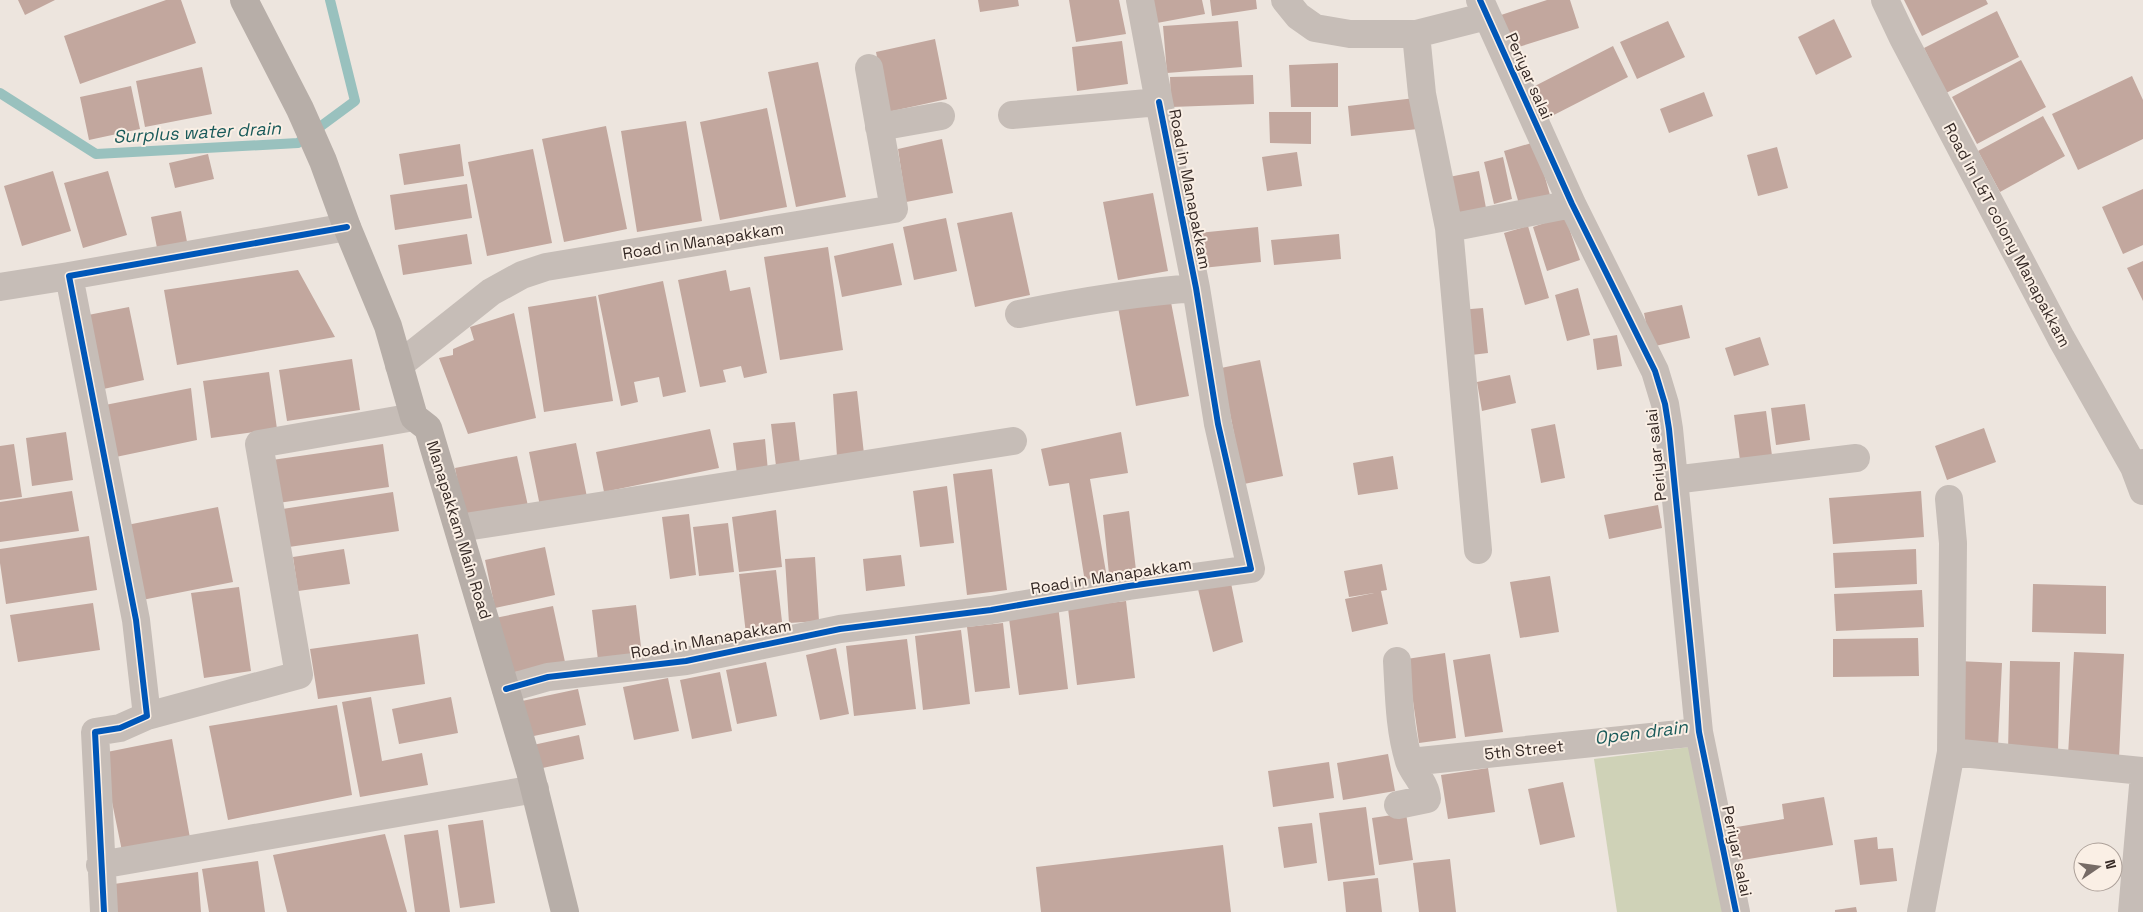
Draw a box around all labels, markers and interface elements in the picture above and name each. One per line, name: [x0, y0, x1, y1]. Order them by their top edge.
street label: Periyar salai: [1501, 29, 1557, 123]
street label: Road in Manapakkam: [1164, 107, 1216, 271]
water label: Surplus water drain: [113, 116, 282, 148]
street label: Road in L&T colony Manapakkam: [1939, 119, 2075, 351]
street label: Road in Manapakkam: [621, 218, 785, 264]
street label: Periyar salai: [1641, 408, 1671, 502]
street label: Manapakkam Main Road: [422, 438, 496, 622]
street label: Road in Manapakkam: [1029, 553, 1193, 599]
street label: Road in Manapakkam: [629, 615, 793, 663]
water label: Open drain: [1593, 715, 1690, 749]
street label: 5th Street: [1483, 735, 1565, 765]
street label: Periyar salai: [1717, 804, 1757, 898]
north arrow: [2073, 842, 2123, 892]
text: N: [2101, 857, 2120, 871]

